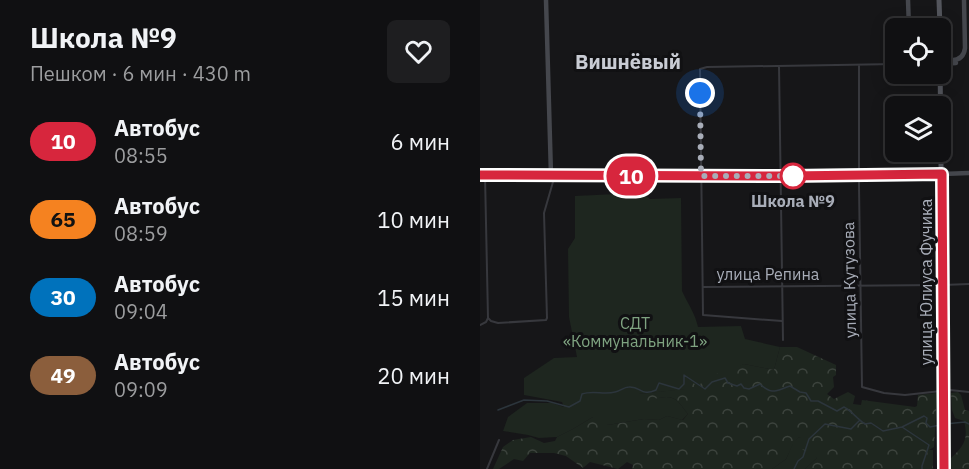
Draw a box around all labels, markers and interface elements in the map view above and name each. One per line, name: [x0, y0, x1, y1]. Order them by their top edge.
map controls: [885, 18, 951, 162]
button: locate: [885, 18, 951, 84]
text: Школа №9: [30, 19, 177, 56]
button: heart: [387, 20, 450, 83]
district label: Вишнёвый: [575, 48, 681, 75]
text: Пешком · 6 мин · 430 m: [30, 60, 251, 87]
your location: [685, 78, 715, 108]
button: layers: [885, 96, 951, 162]
text: Автобус: [114, 113, 200, 142]
text: 10: [50, 127, 76, 155]
text: 6 мин: [390, 127, 450, 156]
text: 08:55: [114, 142, 168, 169]
line badge: 10: [604, 156, 658, 195]
text: 10: [618, 162, 644, 190]
marker: Школа №9: [780, 163, 806, 189]
text: Автобус: [114, 191, 200, 220]
place label: Школа №9: [751, 191, 835, 211]
street label: улица Юлиуса Фучика: [916, 198, 936, 365]
text: 65: [50, 205, 76, 233]
text: 10 мин: [377, 205, 450, 234]
text: 08:59: [114, 220, 168, 247]
street label: улица Кутузова: [838, 221, 860, 338]
street label: улица Репина: [717, 264, 820, 284]
text: Автобус: [114, 269, 200, 298]
text: 30: [50, 283, 76, 311]
text: 15 мин: [377, 283, 450, 312]
text: 09:04: [114, 298, 168, 325]
park label: СДТ «Коммунальник-1»: [563, 313, 707, 351]
text: Автобус: [114, 347, 200, 376]
text: 49: [50, 361, 76, 389]
text: 20 мин: [377, 361, 450, 390]
text: 09:09: [114, 376, 168, 403]

